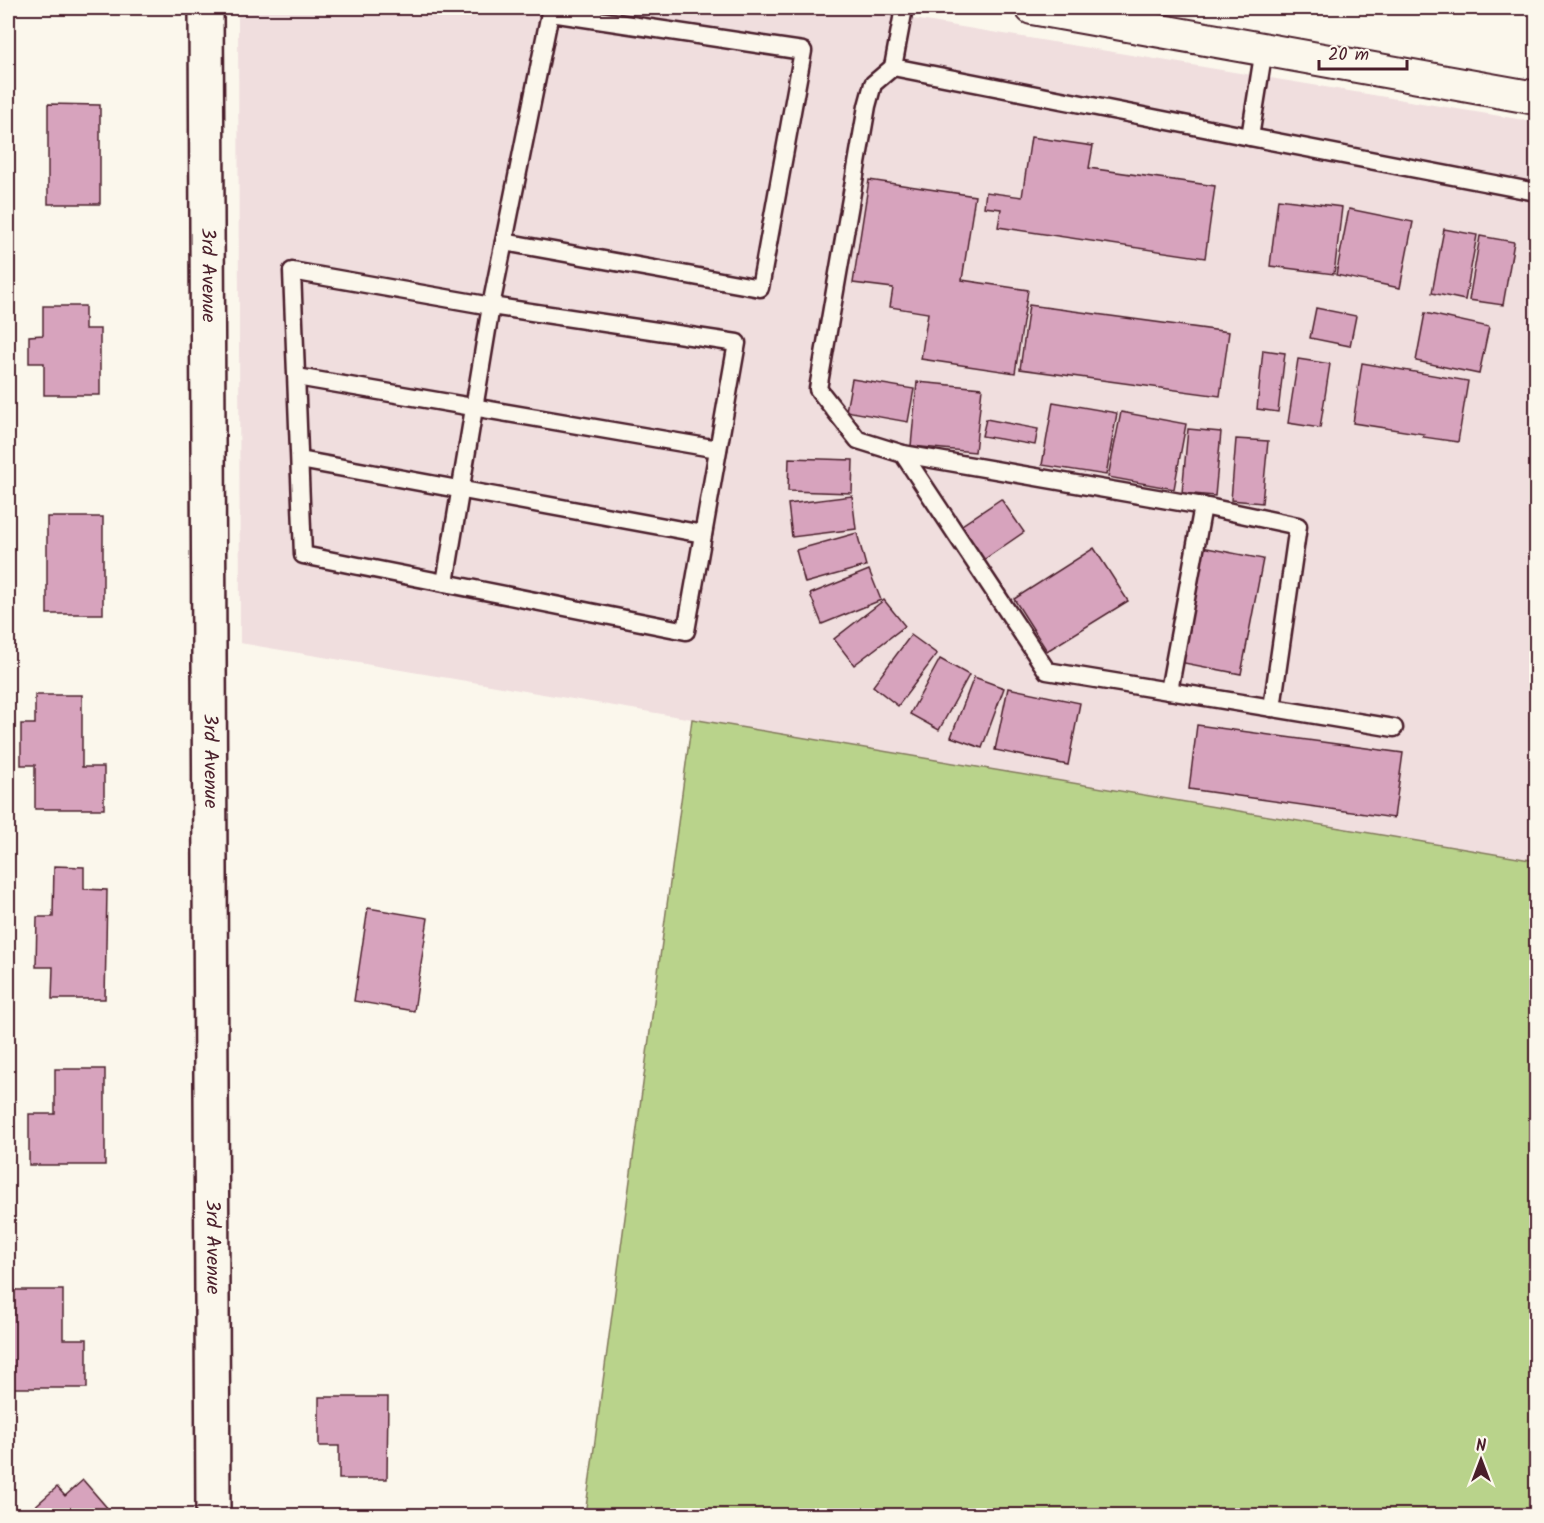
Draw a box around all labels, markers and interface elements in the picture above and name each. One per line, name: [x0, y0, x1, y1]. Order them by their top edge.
scale bar: [1319, 33, 1408, 71]
text: 20 m: [1328, 41, 1369, 70]
street label: 3rd Avenue: [191, 227, 223, 323]
street label: 3rd Avenue: [193, 713, 226, 809]
street label: 3rd Avenue: [196, 1199, 228, 1295]
north arrow: [1451, 1430, 1511, 1490]
text: N: [1476, 1434, 1486, 1459]

